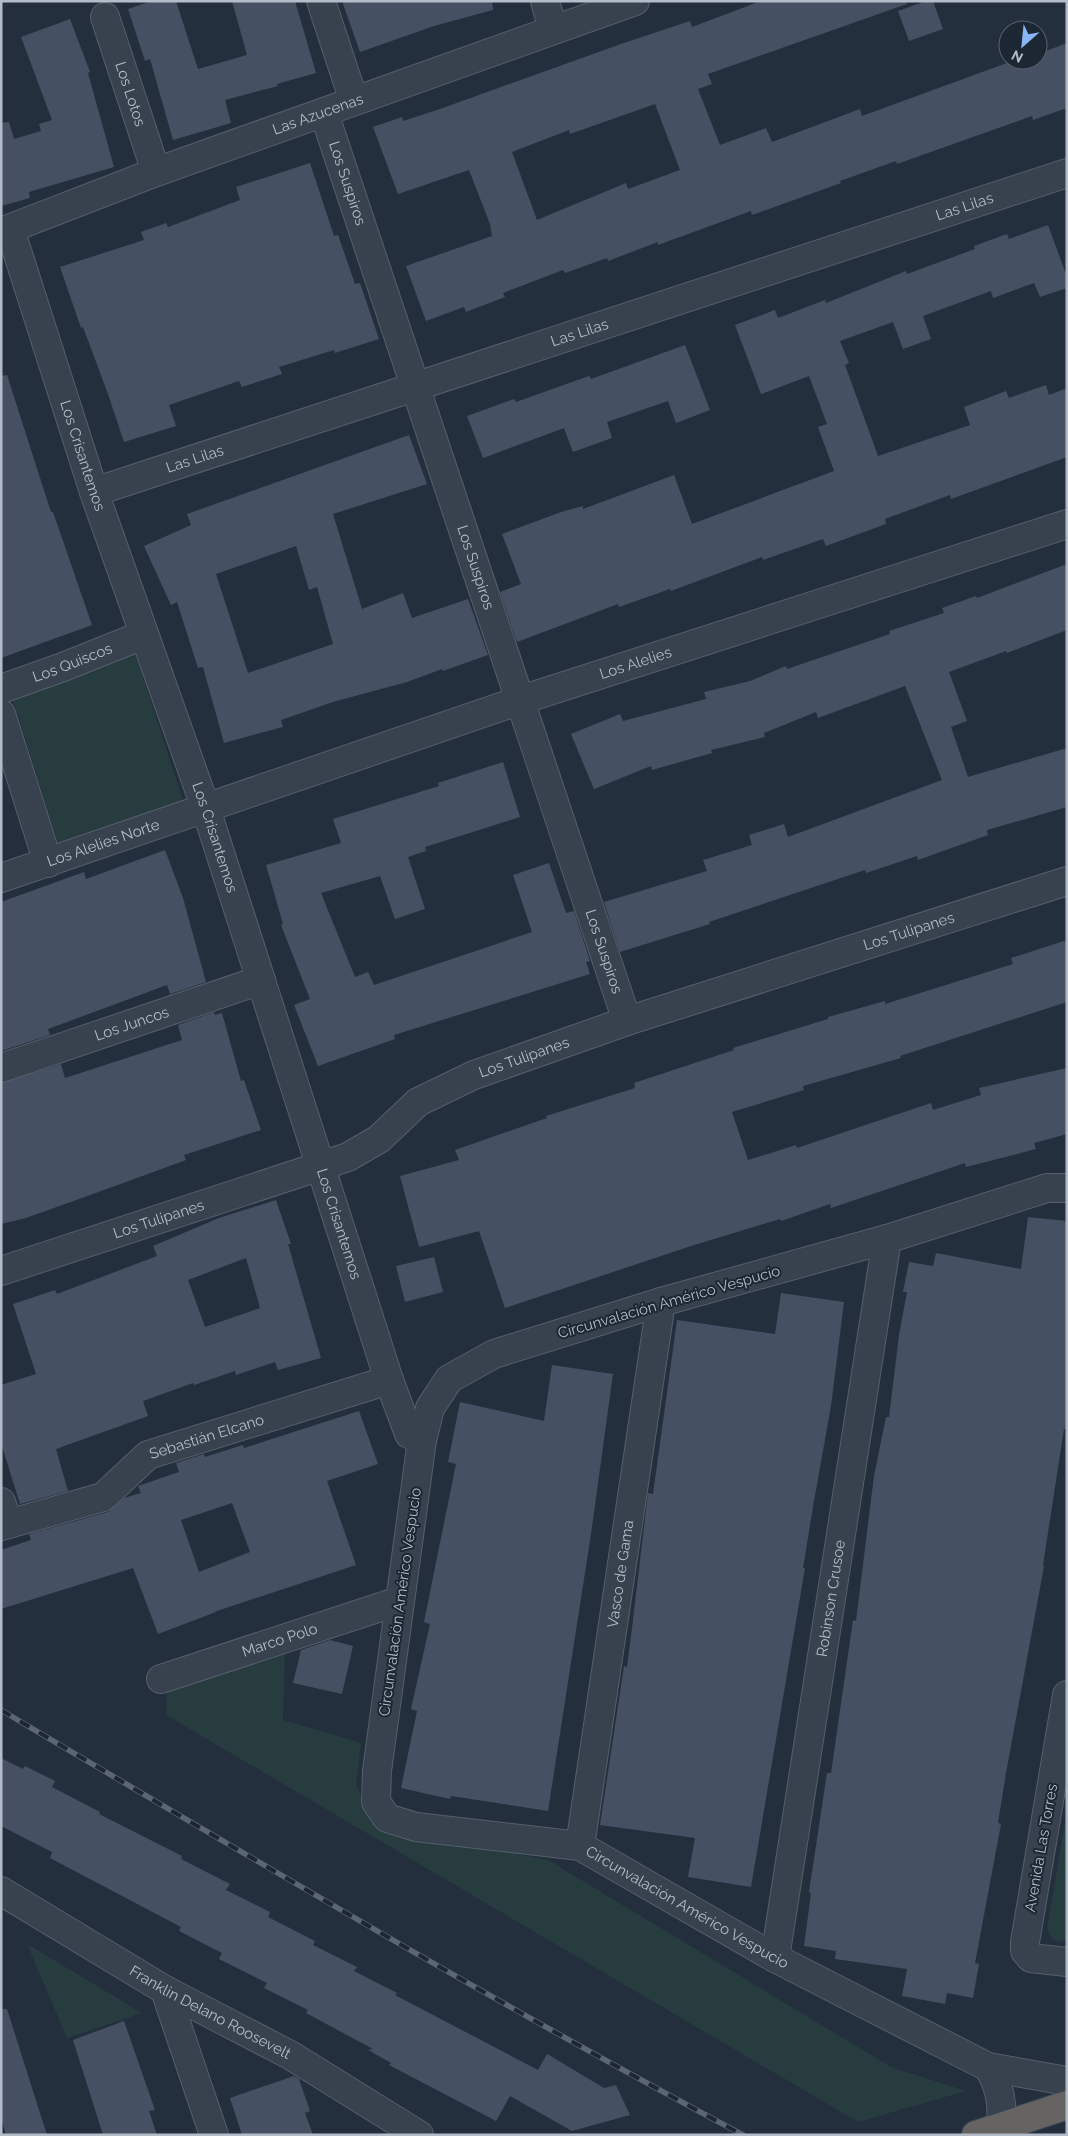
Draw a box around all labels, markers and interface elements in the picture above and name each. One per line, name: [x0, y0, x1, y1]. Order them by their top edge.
north arrow: [998, 20, 1048, 70]
text: N: [1009, 47, 1025, 66]
street label: Los Lotos: [111, 59, 149, 129]
street label: Las Azucenas: [270, 90, 366, 139]
street label: Los Suspiros: [325, 139, 370, 228]
street label: Las Lilas: [933, 189, 996, 224]
street label: Las Lilas: [548, 315, 611, 351]
street label: Los Crisantemos: [56, 398, 109, 513]
street label: Las Lilas: [164, 441, 226, 477]
street label: Los Suspiros: [453, 523, 498, 612]
street label: Los Quiscos: [30, 639, 115, 686]
street label: Los Alelies: [597, 643, 674, 683]
street label: Los Crisantemos: [188, 780, 241, 895]
street label: Los Alelies Norte: [45, 815, 162, 871]
street label: Los Suspiros: [581, 907, 626, 996]
street label: Los Tulipanes: [861, 908, 957, 954]
street label: Los Juncos: [92, 1003, 171, 1045]
street label: Los Tulipanes: [476, 1033, 572, 1082]
street label: Los Crisantemos: [313, 1166, 365, 1282]
street label: Los Tulipanes: [111, 1196, 206, 1243]
street label: Circunvalación Américo Vespucio: [556, 1262, 782, 1342]
street label: Sebastián Elcano: [147, 1410, 266, 1463]
street label: Circunvalación Américo Vespucio: [375, 1487, 425, 1717]
street label: Vasco de Gama: [604, 1519, 637, 1629]
street label: Robinson Crusoe: [813, 1538, 849, 1658]
street label: Marco Polo: [240, 1619, 320, 1661]
street label: Avenida Las Torres: [1021, 1783, 1061, 1913]
street label: Circunvalación Américo Vespucio: [582, 1842, 792, 1972]
street label: Franklin Delano Roosevelt: [126, 1962, 294, 2063]

